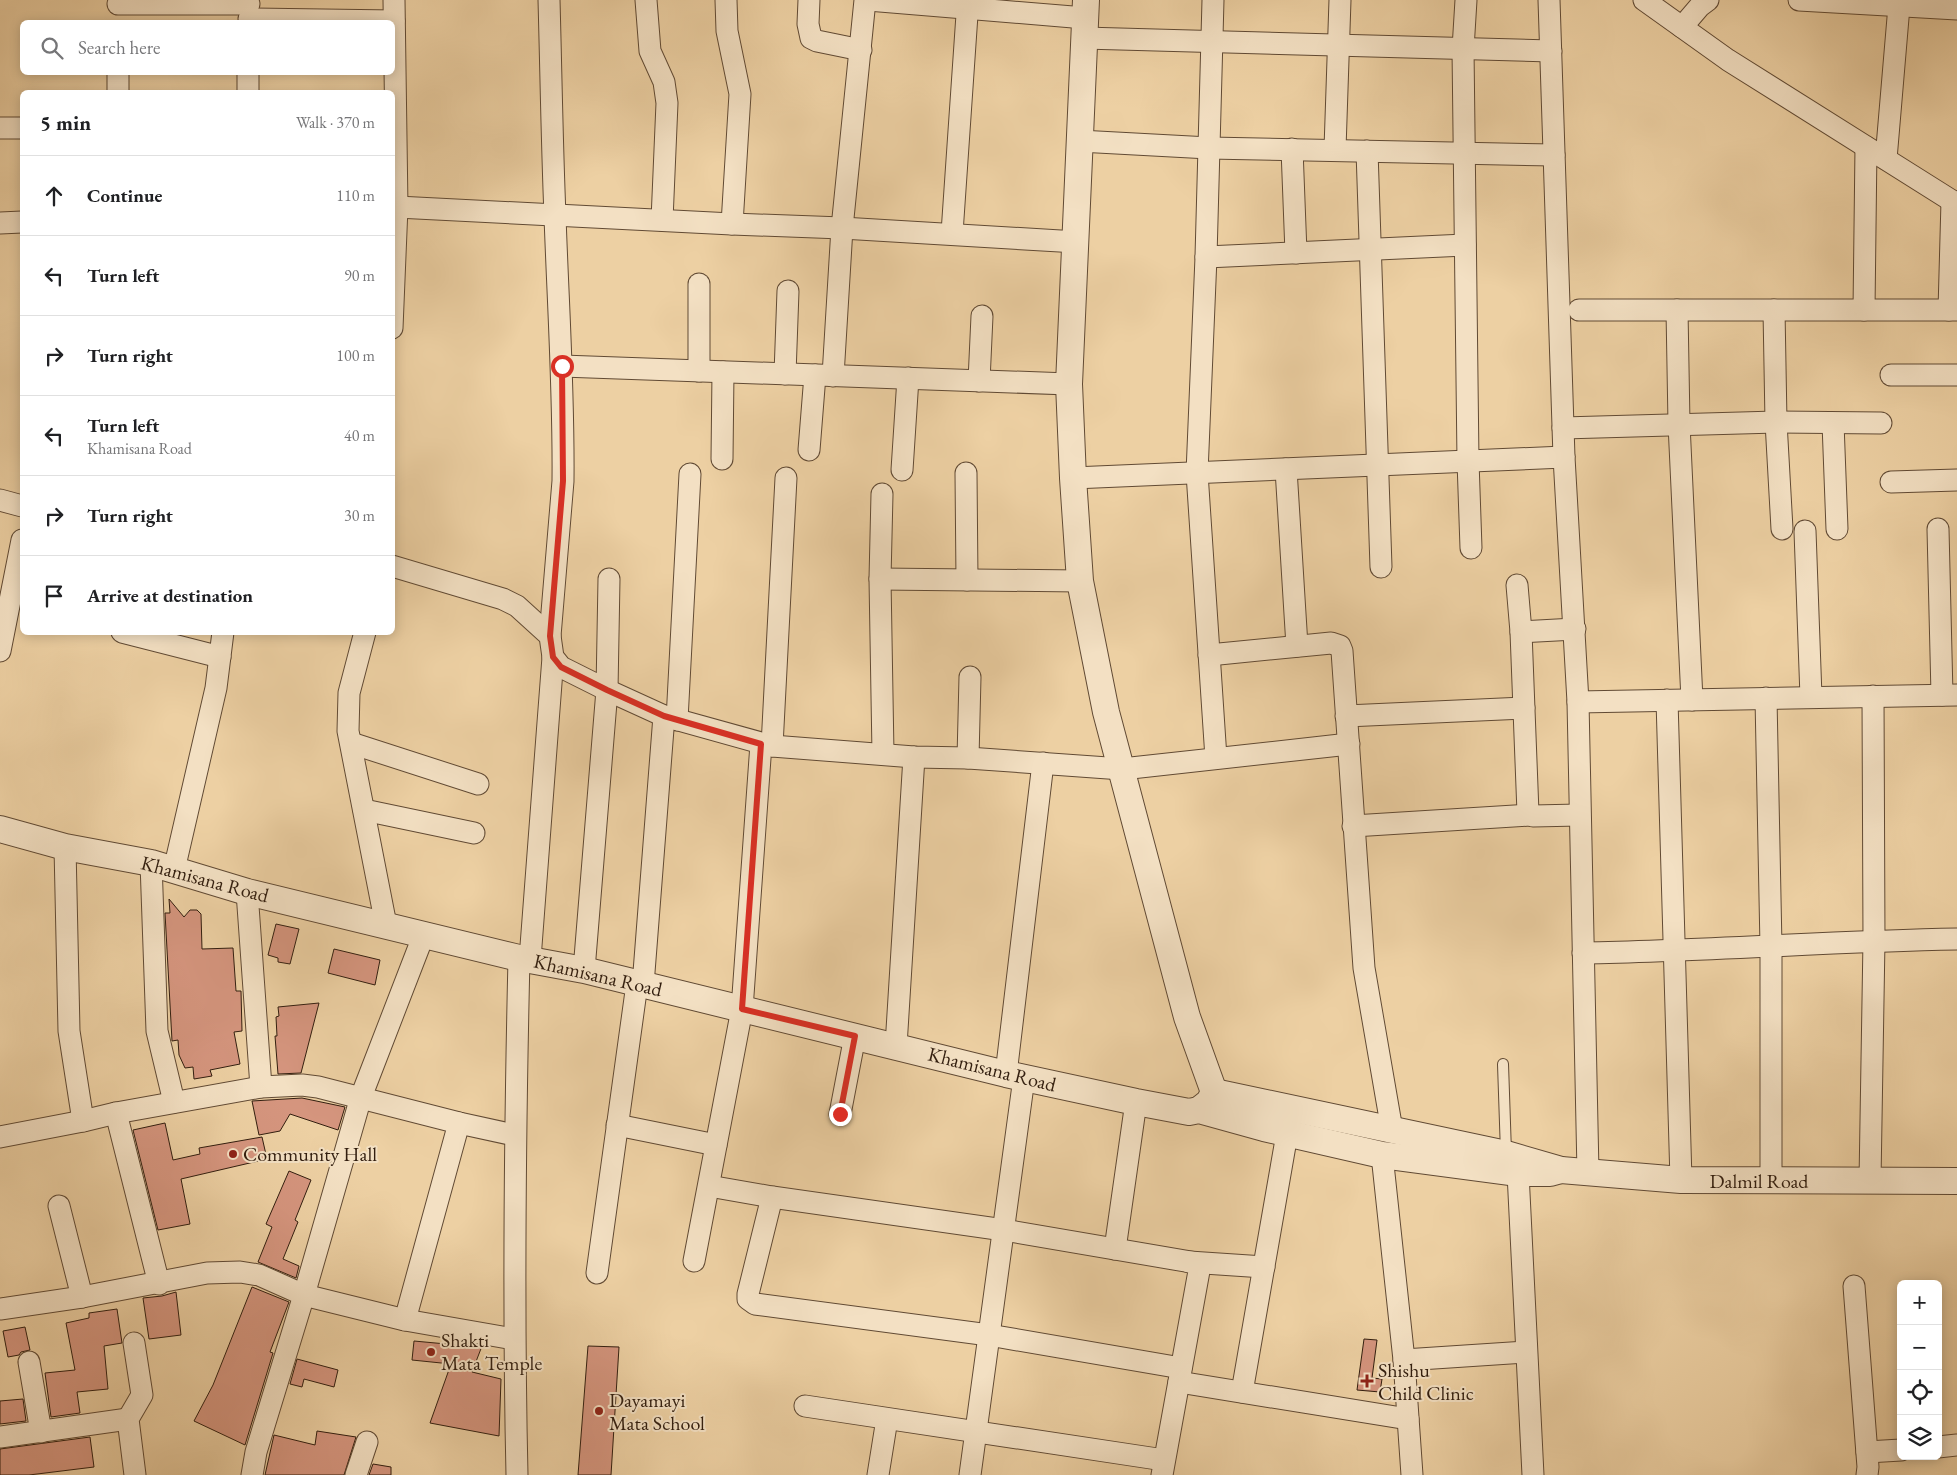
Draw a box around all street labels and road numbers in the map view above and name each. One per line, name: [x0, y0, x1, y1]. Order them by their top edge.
street label: Khamisana Road: [138, 849, 273, 909]
street label: Khamisana Road: [531, 948, 666, 1003]
street label: Khamisana Road: [925, 1041, 1060, 1098]
street label: Dalmil Road: [1710, 1168, 1809, 1194]

